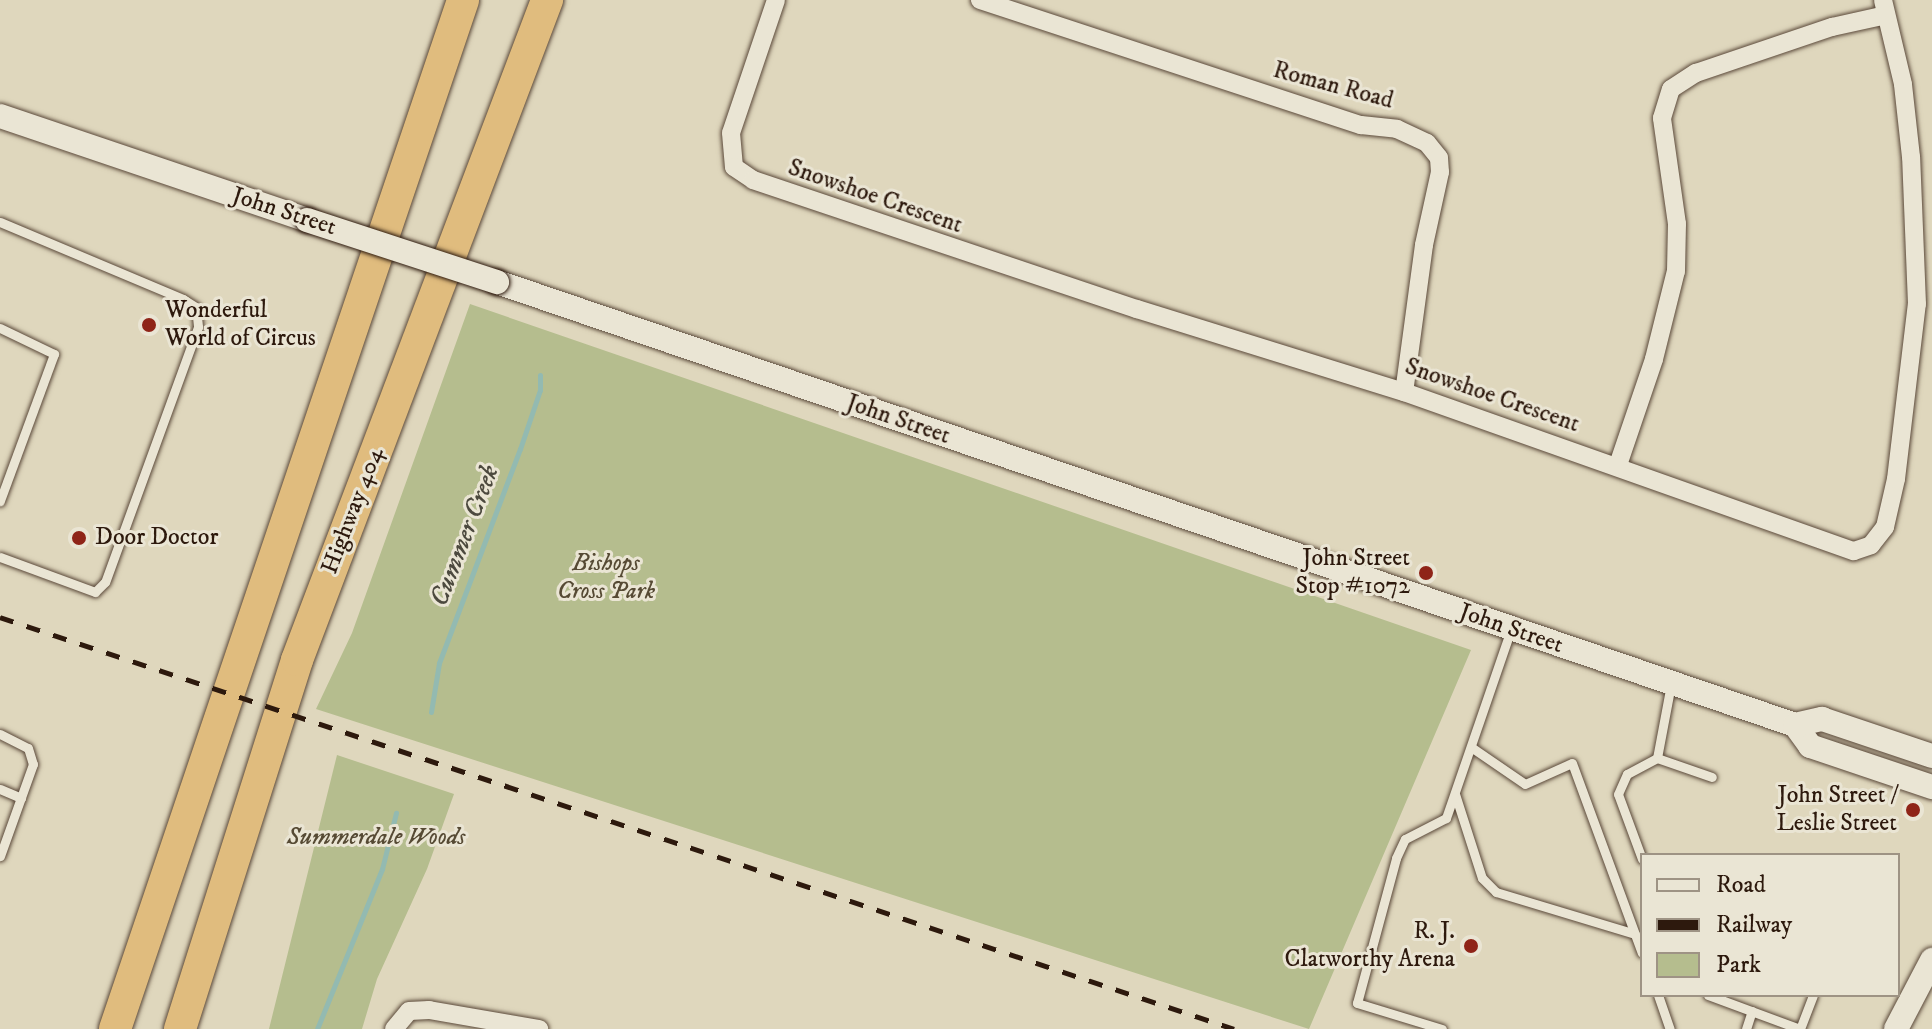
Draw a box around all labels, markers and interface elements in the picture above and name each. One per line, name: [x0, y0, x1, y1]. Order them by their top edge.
street label: Roman Road: [1270, 56, 1396, 116]
street label: Snowshoe Crescent: [784, 154, 966, 240]
street label: John Street: [228, 182, 340, 242]
place label: Wonderful World of Circus: [165, 297, 316, 353]
marker: Wonderful World of Circus: [140, 316, 158, 334]
street label: Snowshoe Crescent: [1401, 353, 1583, 439]
street label: John Street: [842, 389, 954, 451]
street label: Highway 404: [316, 444, 390, 578]
water label: Cummer Creek: [424, 461, 506, 611]
place label: Door Doctor: [95, 524, 218, 552]
marker: Door Doctor: [70, 529, 88, 547]
place label: John Street Stop #1072: [1296, 545, 1410, 601]
park label: Bishops Cross Park: [557, 550, 655, 606]
marker: John Street Stop #1072: [1417, 564, 1435, 582]
street label: John Street: [1455, 598, 1567, 660]
place label: John Street / Leslie Street: [1777, 782, 1897, 838]
marker: John Street / Leslie Street: [1904, 801, 1922, 819]
park label: Summerdale Woods: [287, 824, 465, 852]
legend: [1640, 853, 1900, 997]
text: Road: [1716, 870, 1766, 900]
text: Railway: [1716, 910, 1792, 940]
place label: R. J. Clatworthy Arena: [1285, 918, 1455, 974]
marker: R. J. Clatworthy Arena: [1462, 937, 1480, 955]
text: Park: [1716, 950, 1761, 980]

